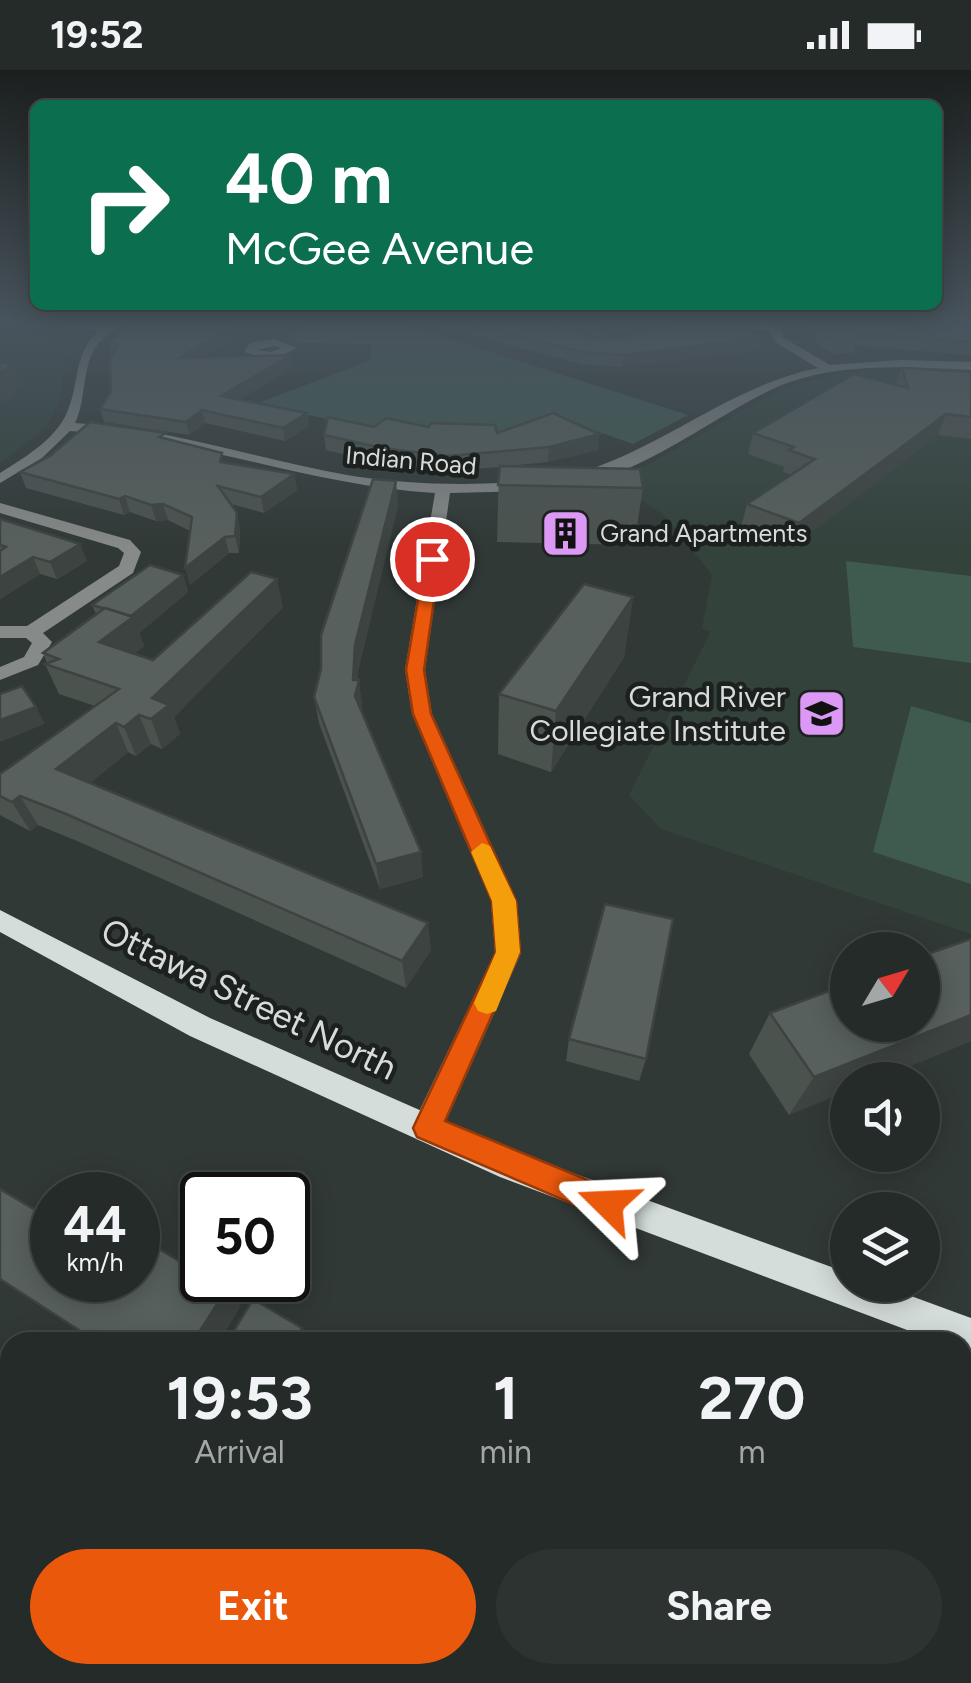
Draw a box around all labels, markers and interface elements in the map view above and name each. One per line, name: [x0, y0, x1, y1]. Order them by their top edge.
text: 19:52: [50, 12, 144, 58]
text: 40 m: [225, 136, 392, 221]
icon: right: [60, 140, 190, 270]
text: McGee Avenue: [225, 221, 534, 275]
street label: Indian Road: [344, 439, 478, 481]
building icon: Grand Apartments: [539, 507, 591, 559]
pin: [390, 517, 475, 602]
place label: Grand Apartments: [600, 518, 807, 548]
icon: arrive: [405, 532, 460, 587]
place label: Grand River Collegiate Institute: [530, 678, 786, 749]
school or university icon: Grand River Collegiate Institute: [795, 687, 847, 739]
street label: Ottawa Street North: [95, 909, 403, 1089]
north arrow: [830, 932, 940, 1042]
map controls: [830, 932, 940, 1302]
button: sound: [830, 1062, 940, 1172]
position arrow: [556, 1152, 660, 1256]
speed limit sign: 50: [180, 1172, 310, 1302]
button: layers: [830, 1192, 940, 1302]
text: 44: [63, 1194, 127, 1255]
text: km/h: [66, 1247, 124, 1277]
text: 19:53: [167, 1362, 313, 1434]
text: 1: [493, 1362, 518, 1434]
text: 270: [698, 1362, 805, 1434]
text: Arrival: [195, 1433, 285, 1471]
text: min: [479, 1433, 532, 1471]
text: m: [738, 1433, 766, 1471]
button: Exit: [30, 1549, 476, 1664]
button: Share: [496, 1549, 942, 1664]

